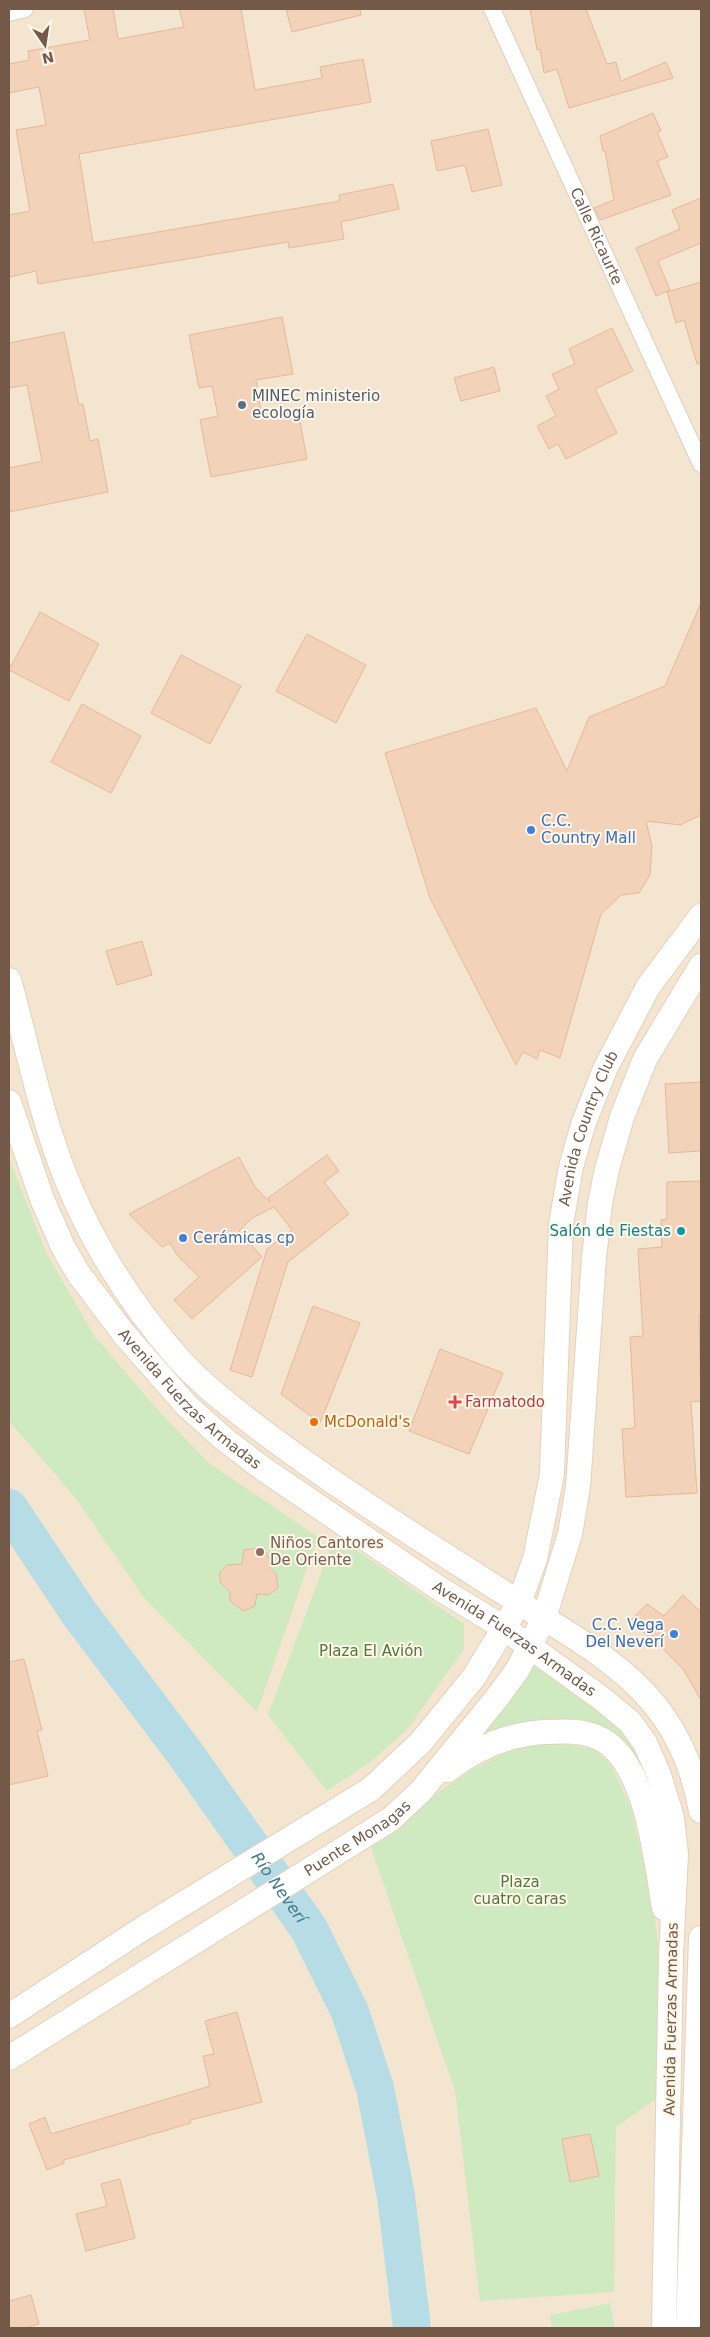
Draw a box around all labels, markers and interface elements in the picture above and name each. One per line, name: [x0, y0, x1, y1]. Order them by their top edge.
north arrow: [20, 20, 70, 70]
text: N: [40, 49, 55, 67]
street label: Calle Ricaurte: [566, 185, 626, 288]
place label: MINEC ministerio ecología: [252, 387, 380, 422]
marker: MINEC ministerio ecología: [236, 399, 248, 411]
place label: C.C. Country Mall: [541, 812, 636, 847]
marker: C.C. Country Mall: [525, 824, 537, 836]
street label: Avenida Country Club: [555, 1047, 622, 1207]
place label: Salón de Fiestas: [550, 1222, 671, 1240]
marker: Salón de Fiestas: [675, 1225, 687, 1237]
place label: Cerámicas cp: [193, 1229, 295, 1247]
marker: Cerámicas cp: [177, 1232, 189, 1244]
street label: Avenida Fuerzas Armadas: [115, 1325, 265, 1473]
place label: Farmatodo: [465, 1393, 545, 1411]
marker: Farmatodo: [449, 1396, 461, 1408]
place label: McDonald's: [324, 1413, 410, 1431]
marker: McDonald's: [308, 1416, 320, 1428]
place label: Niños Cantores De Oriente: [270, 1534, 384, 1569]
marker: Niños Cantores De Oriente: [254, 1546, 266, 1558]
street label: Avenida Fuerzas Armadas: [429, 1577, 600, 1701]
place label: C.C. Vega Del Neverí: [585, 1616, 665, 1651]
marker: C.C. Vega Del Neverí: [668, 1628, 680, 1640]
park label: Plaza El Avión: [319, 1642, 423, 1660]
street label: Puente Monagas: [301, 1796, 415, 1880]
water label: Río Neverí: [248, 1848, 312, 1929]
park label: Plaza cuatro caras: [473, 1873, 567, 1908]
street label: Avenida Fuerzas Armadas: [660, 1922, 682, 2116]

